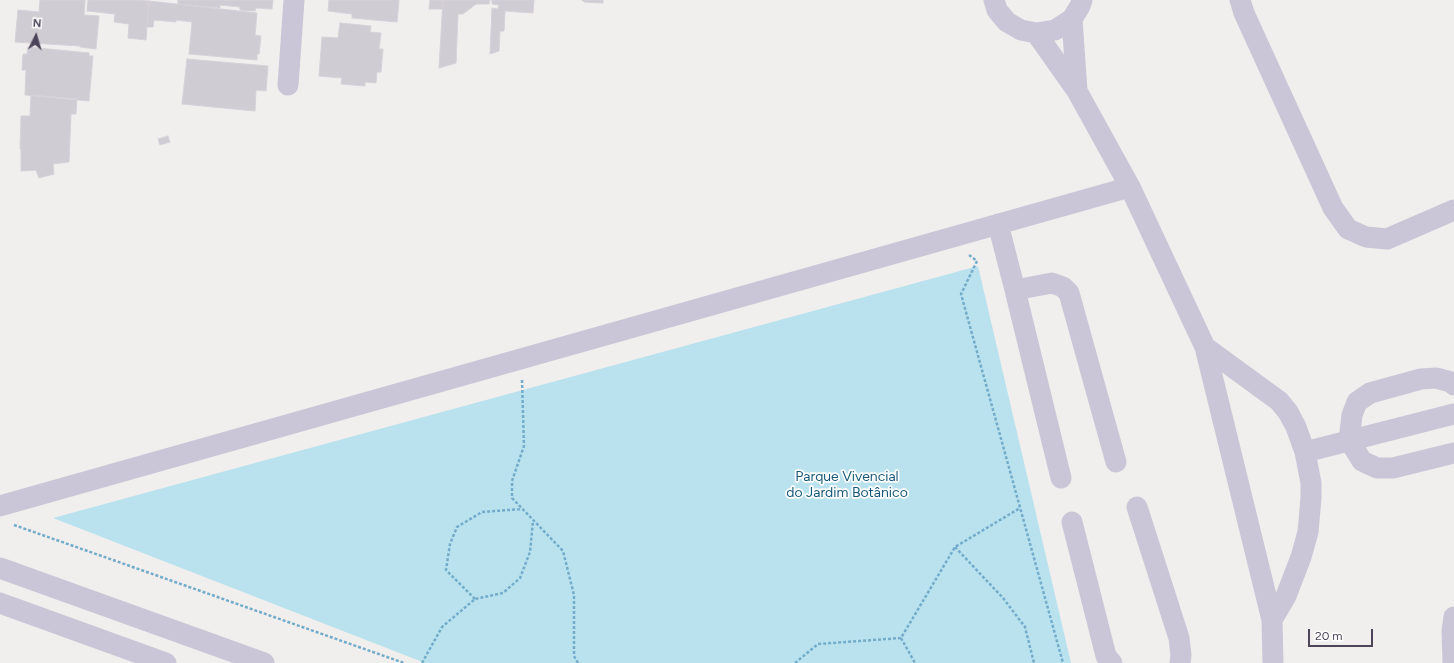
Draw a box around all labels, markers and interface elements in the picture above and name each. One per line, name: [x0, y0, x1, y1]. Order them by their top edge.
north arrow: [16, 16, 56, 56]
text: N: [32, 17, 42, 30]
park label: Parque Vivencial do Jardim Botânico: [786, 469, 908, 502]
scale bar: [1310, 621, 1375, 647]
text: 20 m: [1315, 629, 1343, 643]

